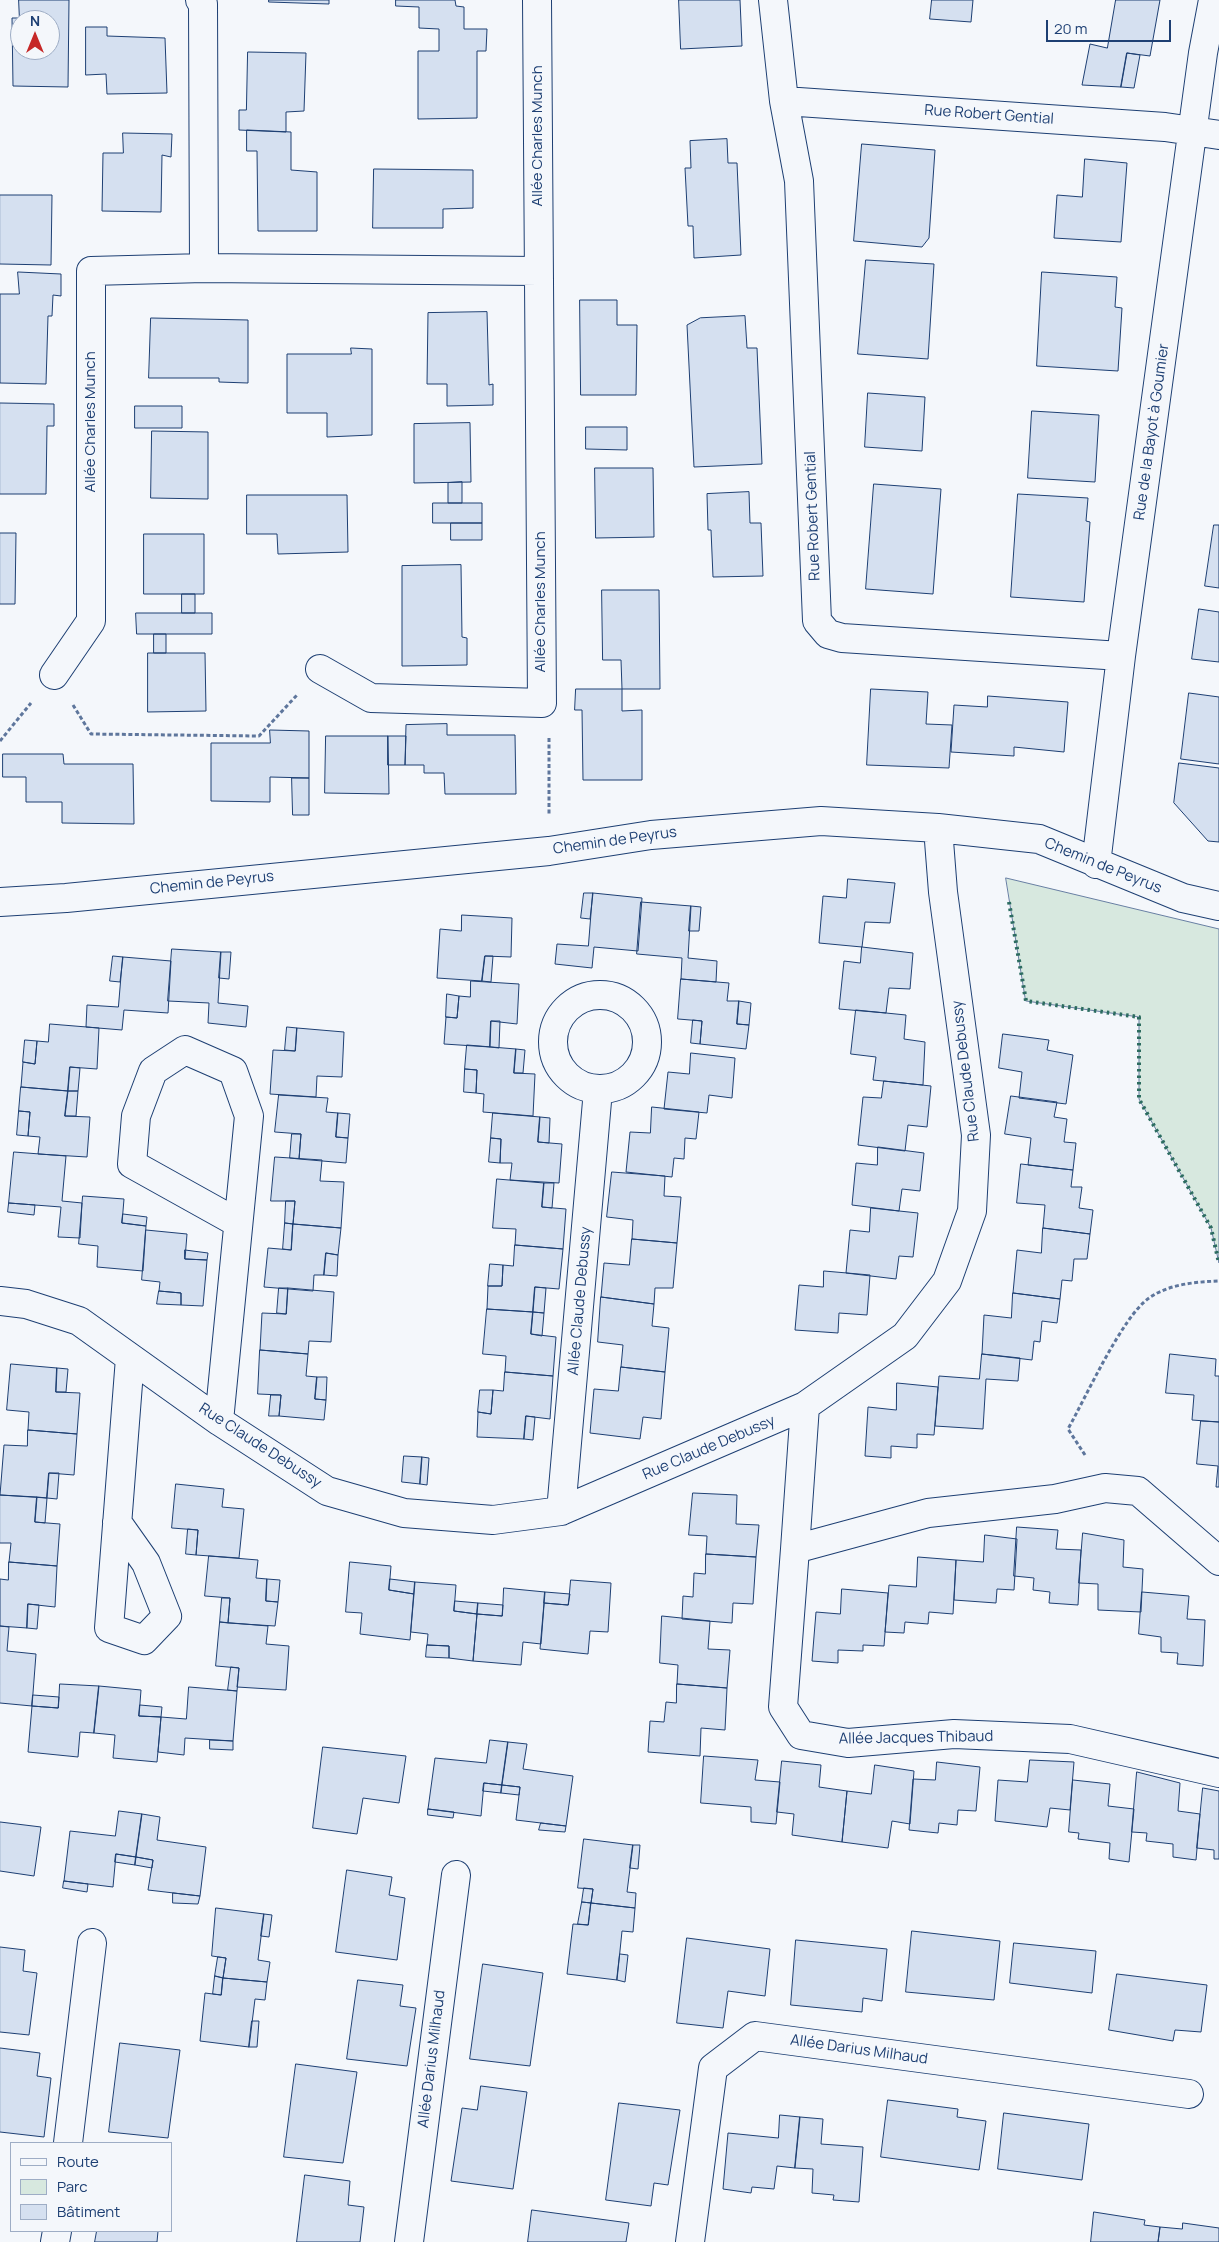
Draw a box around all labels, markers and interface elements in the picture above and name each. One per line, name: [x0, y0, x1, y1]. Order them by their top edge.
north arrow: [10, 10, 60, 60]
scale bar: [1049, 10, 1174, 42]
text: N: [30, 11, 40, 30]
text: 20 m: [1054, 18, 1087, 39]
street label: Allée Charles Munch: [529, 65, 547, 207]
street label: Rue Robert Gential: [924, 101, 1054, 129]
street label: Rue de la Bayot à Goumier: [1131, 342, 1173, 522]
street label: Allée Charles Munch: [82, 351, 100, 493]
street label: Rue Robert Gential: [802, 451, 824, 581]
street label: Allée Charles Munch: [532, 531, 550, 673]
street label: Chemin de Peyrus: [552, 823, 678, 859]
street label: Chemin de Peyrus: [1042, 834, 1164, 898]
street label: Chemin de Peyrus: [149, 868, 275, 898]
street label: Rue Claude Debussy: [948, 999, 984, 1143]
street label: Allée Claude Debussy: [565, 1226, 595, 1376]
street label: Rue Claude Debussy: [195, 1400, 325, 1492]
street label: Rue Claude Debussy: [640, 1412, 778, 1484]
street label: Allée Jacques Thibaud: [839, 1728, 993, 1748]
street label: Allée Darius Milhaud: [415, 1989, 449, 2129]
street label: Allée Darius Milhaud: [789, 2031, 929, 2069]
legend: [10, 2142, 172, 2232]
text: Route: [57, 2151, 99, 2172]
text: Parc: [57, 2176, 88, 2197]
text: Bâtiment: [57, 2201, 120, 2222]

